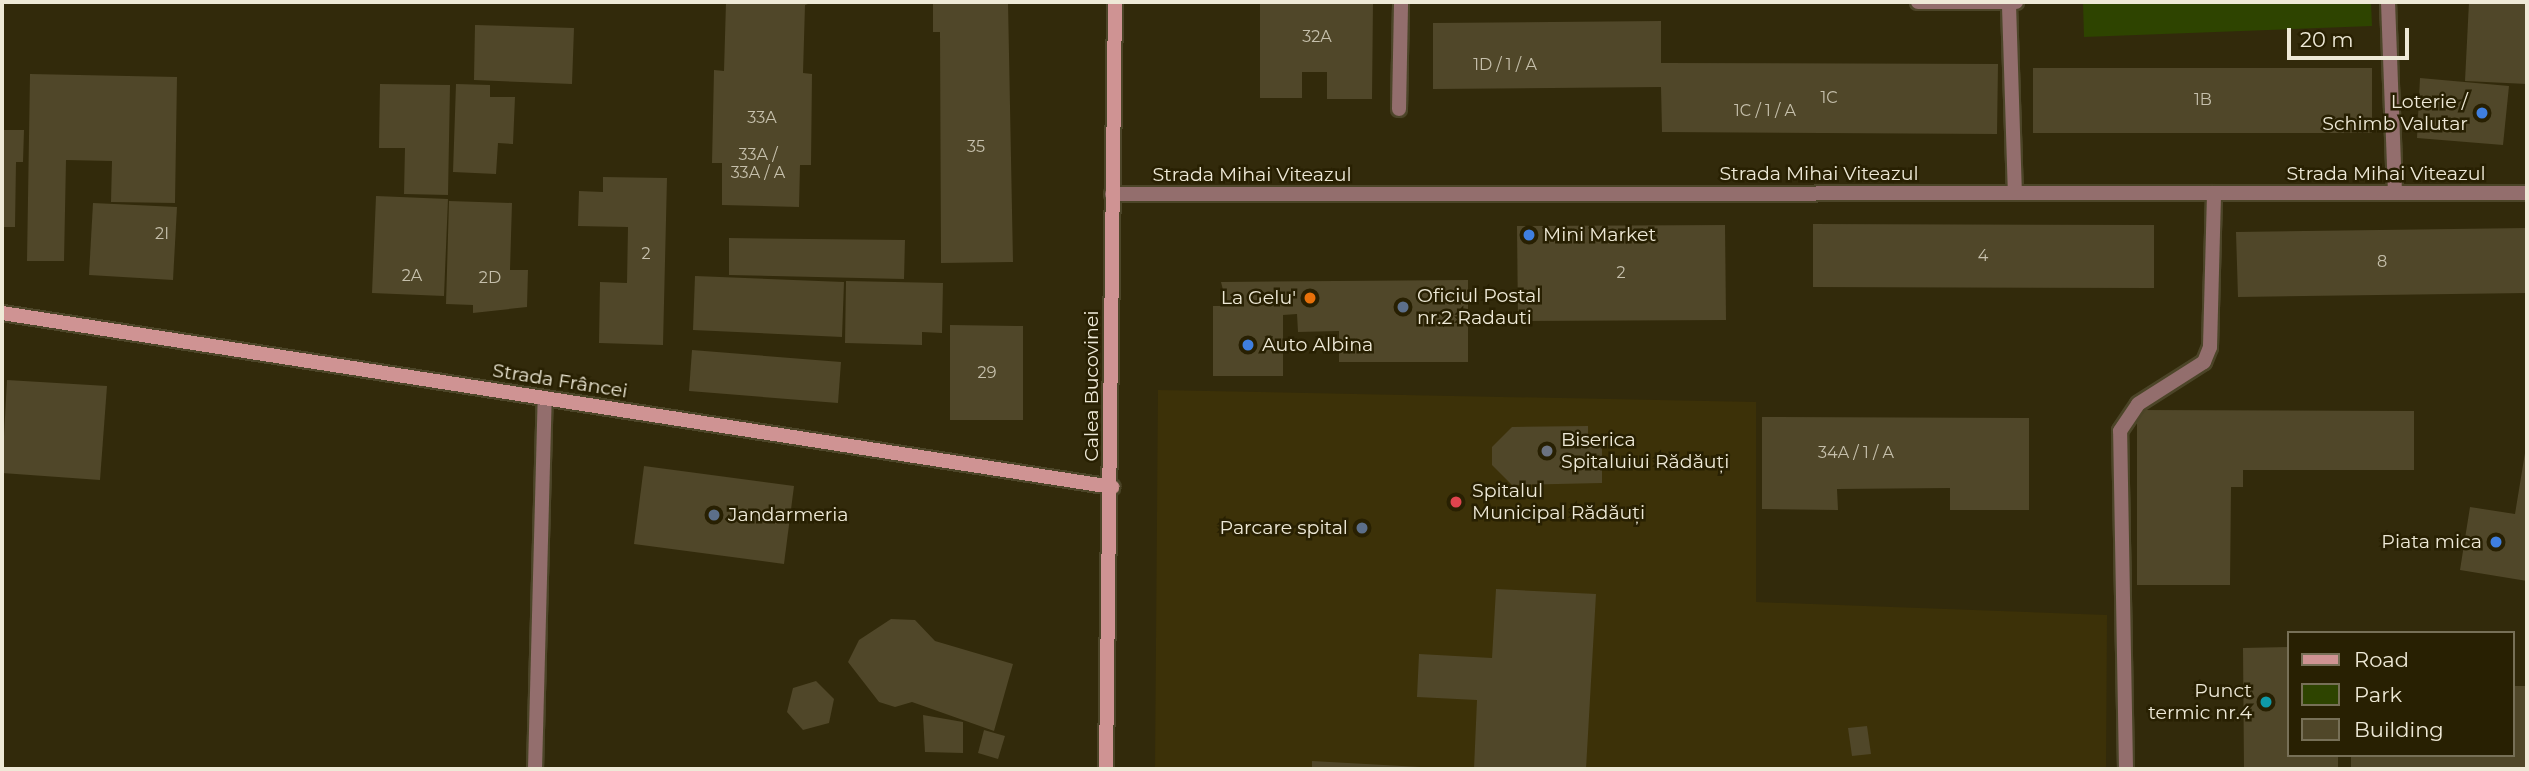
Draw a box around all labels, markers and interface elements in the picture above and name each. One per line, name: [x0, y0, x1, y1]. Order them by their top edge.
scale bar: [2291, 14, 2414, 58]
house number: 32A: [1302, 27, 1332, 47]
text: 20 m: [2300, 27, 2354, 52]
house number: 1D / 1 / A: [1473, 55, 1537, 75]
house number: 1C: [1820, 88, 1838, 108]
house number: 1B: [2194, 90, 2212, 110]
place label: Loterie / Schimb Valutar: [2322, 91, 2468, 135]
house number: 1C / 1 / A: [1734, 101, 1796, 121]
marker: Loterie / Schimb Valutar: [2474, 105, 2490, 121]
house number: 33A: [747, 108, 777, 128]
house number: 35: [967, 137, 985, 157]
house number: 33A / 33A / A: [731, 145, 785, 183]
street label: Strada Mihai Viteazul: [1719, 163, 1919, 185]
street label: Strada Mihai Viteazul: [2286, 163, 2486, 185]
street label: Strada Mihai Viteazul: [1152, 164, 1352, 186]
house number: 2I: [155, 224, 169, 244]
place label: Mini Market: [1543, 224, 1656, 246]
marker: Mini Market: [1521, 227, 1537, 243]
house number: 2: [641, 244, 651, 264]
house number: 4: [1978, 246, 1988, 266]
house number: 8: [2377, 252, 2387, 272]
house number: 2: [1616, 263, 1626, 283]
house number: 2A: [402, 266, 422, 286]
house number: 2D: [479, 268, 501, 288]
place label: Oficiul Postal nr.2 Radauti: [1417, 285, 1541, 329]
place label: La Gelu': [1221, 287, 1296, 309]
marker: La Gelu': [1302, 290, 1318, 306]
marker: Oficiul Postal nr.2 Radauti: [1395, 299, 1411, 315]
street label: Calea Bucovinei: [1081, 310, 1103, 462]
place label: Auto Albina: [1262, 334, 1373, 356]
marker: Auto Albina: [1240, 337, 1256, 353]
street label: Strada Frâncei: [491, 359, 629, 403]
house number: 29: [978, 363, 996, 383]
place label: Biserica Spitaluiui Rădăuți: [1561, 429, 1729, 473]
marker: Biserica Spitaluiui Rădăuți: [1539, 443, 1555, 459]
house number: 34A / 1 / A: [1818, 443, 1894, 463]
place label: Spitalul Municipal Rădăuți: [1472, 480, 1645, 524]
marker: Spitalul Municipal Rădăuți: [1446, 492, 1466, 512]
place label: Jandarmeria: [728, 504, 849, 526]
marker: Jandarmeria: [706, 507, 722, 523]
place label: Parcare spital: [1220, 517, 1348, 539]
marker: Parcare spital: [1354, 520, 1370, 536]
place label: Piata mica: [2381, 531, 2482, 553]
marker: Piata mica: [2488, 534, 2504, 550]
legend: [2288, 631, 2515, 757]
text: Road: [2354, 647, 2409, 672]
place label: Punct termic nr.4: [2148, 680, 2252, 724]
text: Park: [2354, 682, 2402, 707]
marker: Punct termic nr.4: [2258, 694, 2274, 710]
text: Building: [2354, 717, 2444, 742]

